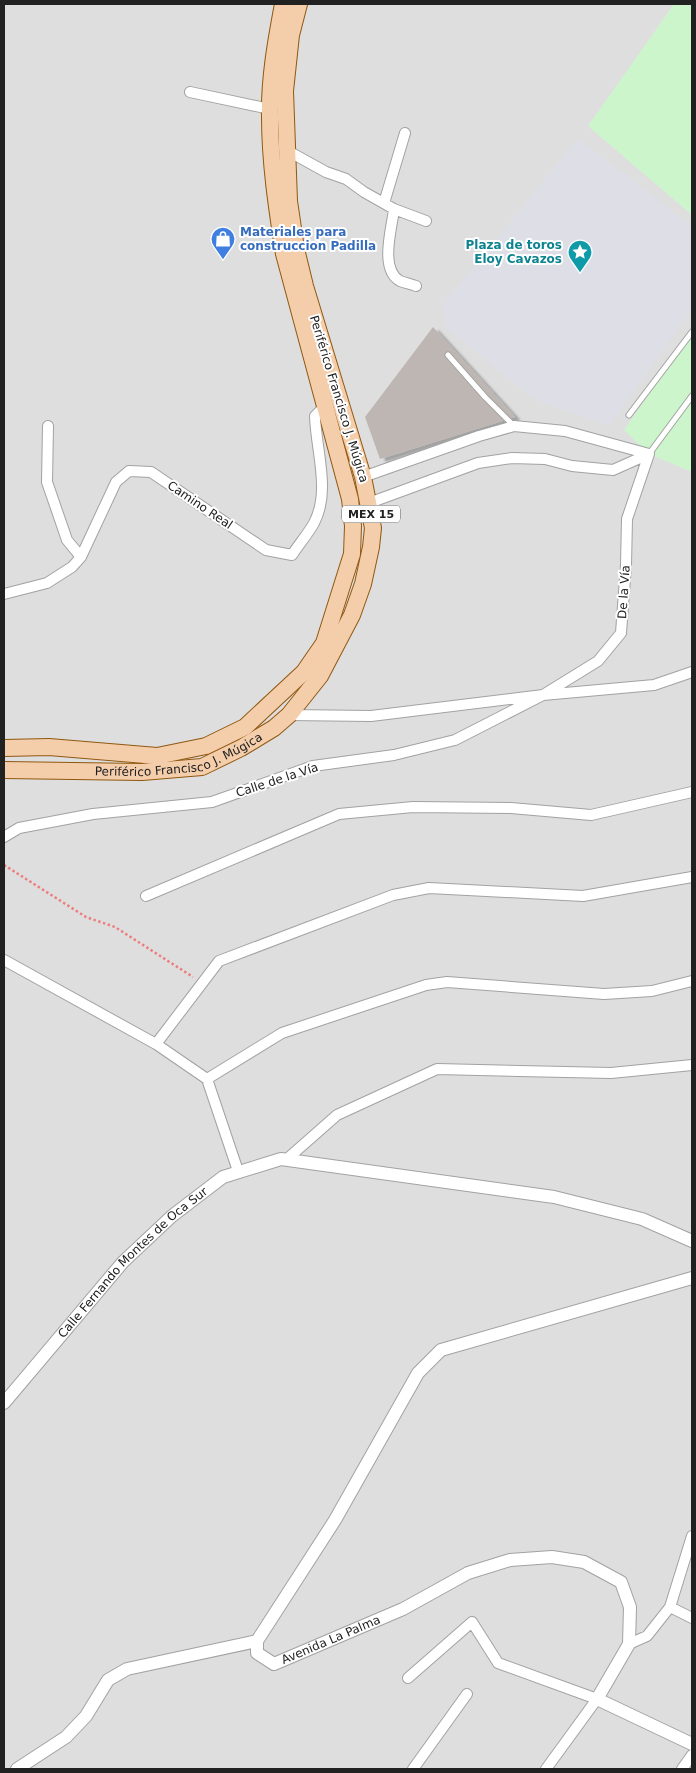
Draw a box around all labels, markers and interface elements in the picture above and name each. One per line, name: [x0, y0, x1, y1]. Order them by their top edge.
place label: Materiales para construccion Padilla: [240, 225, 376, 253]
shop icon: Materiales para construccion Padilla: [210, 226, 236, 260]
place label: Plaza de toros Eloy Cavazos: [466, 238, 562, 266]
place icon: Plaza de toros Eloy Cavazos: [567, 239, 593, 273]
street label: Periférico Francisco J. Múgica: [307, 314, 371, 484]
street label: Camino Real: [165, 478, 235, 532]
road number: MEX 15: [342, 506, 400, 522]
street label: De la Vía: [615, 565, 633, 619]
street label: Periférico Francisco J. Múgica: [95, 730, 265, 779]
street label: Calle de la Vía: [234, 760, 320, 800]
street label: Calle Fernando Montes de Oca Sur: [55, 1184, 210, 1341]
street label: Avenida La Palma: [279, 1613, 382, 1667]

